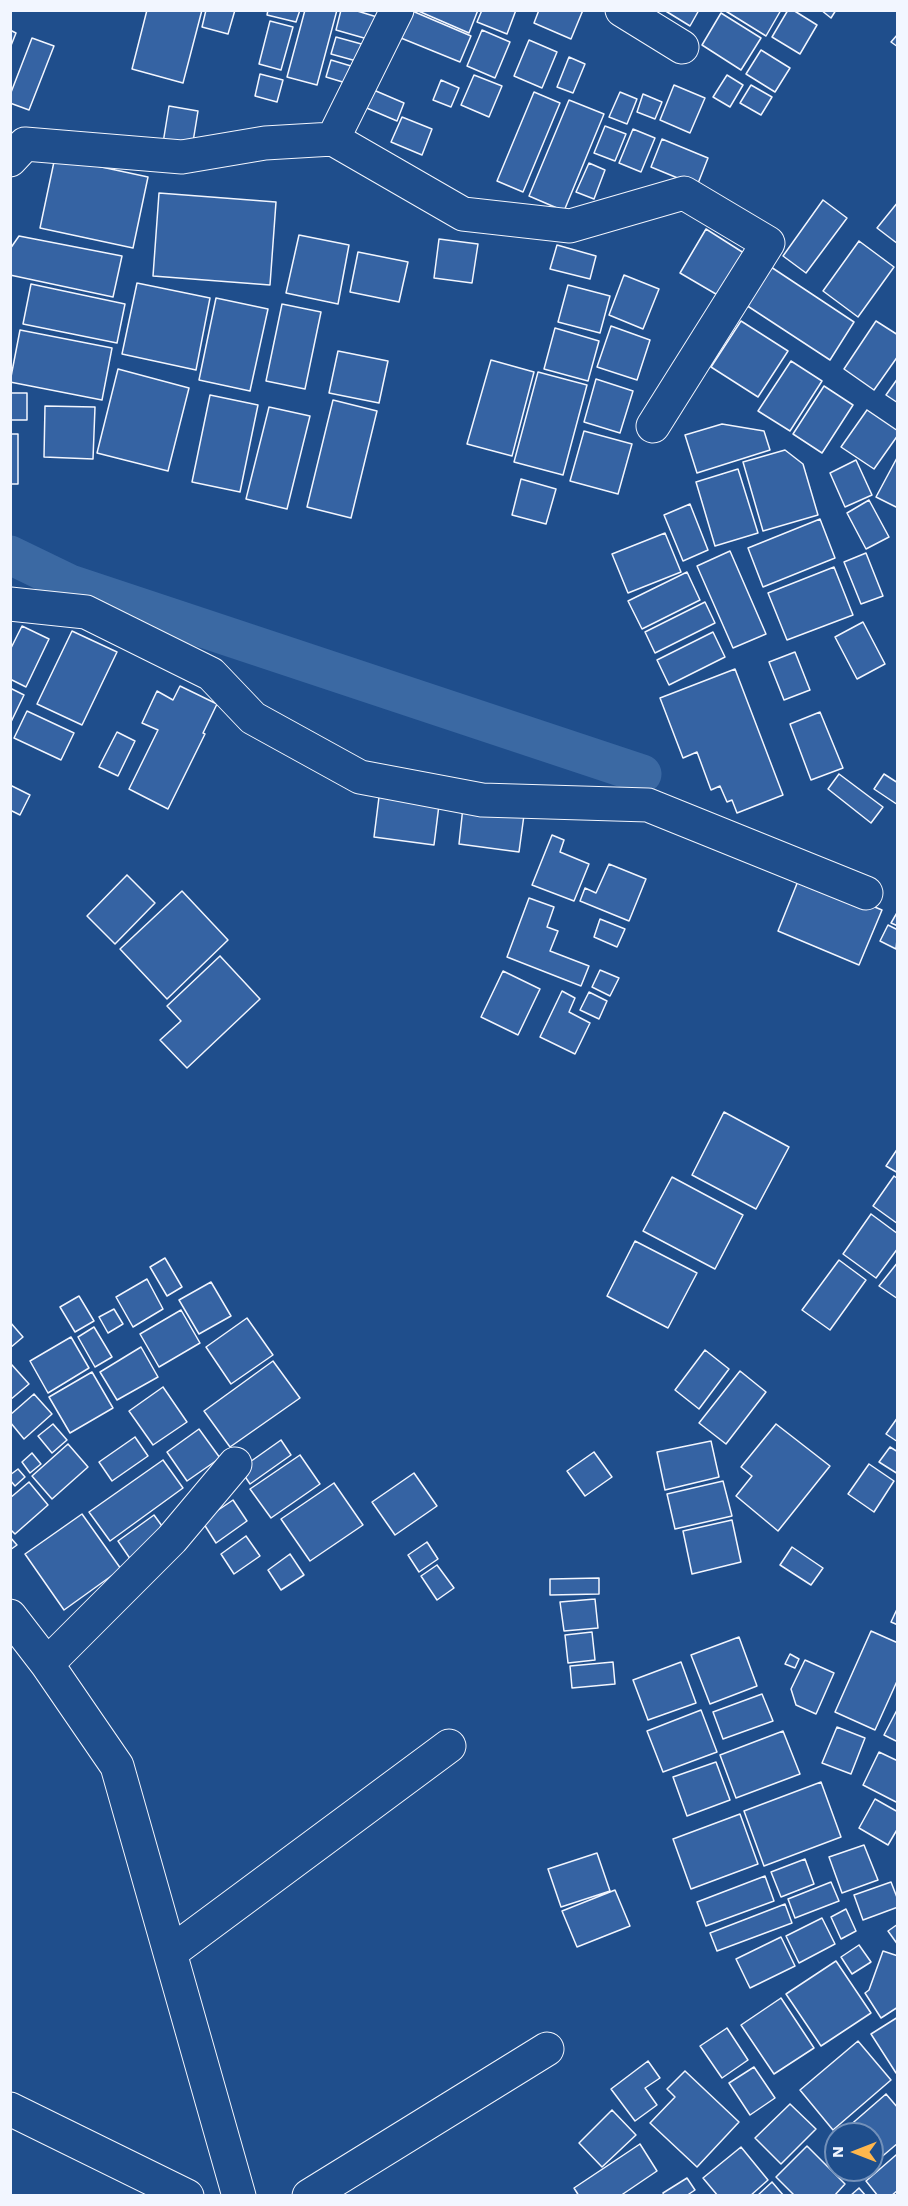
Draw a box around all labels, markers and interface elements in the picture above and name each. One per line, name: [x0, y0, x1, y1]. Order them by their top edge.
north arrow: [824, 2122, 884, 2182]
text: N: [828, 2146, 847, 2158]

